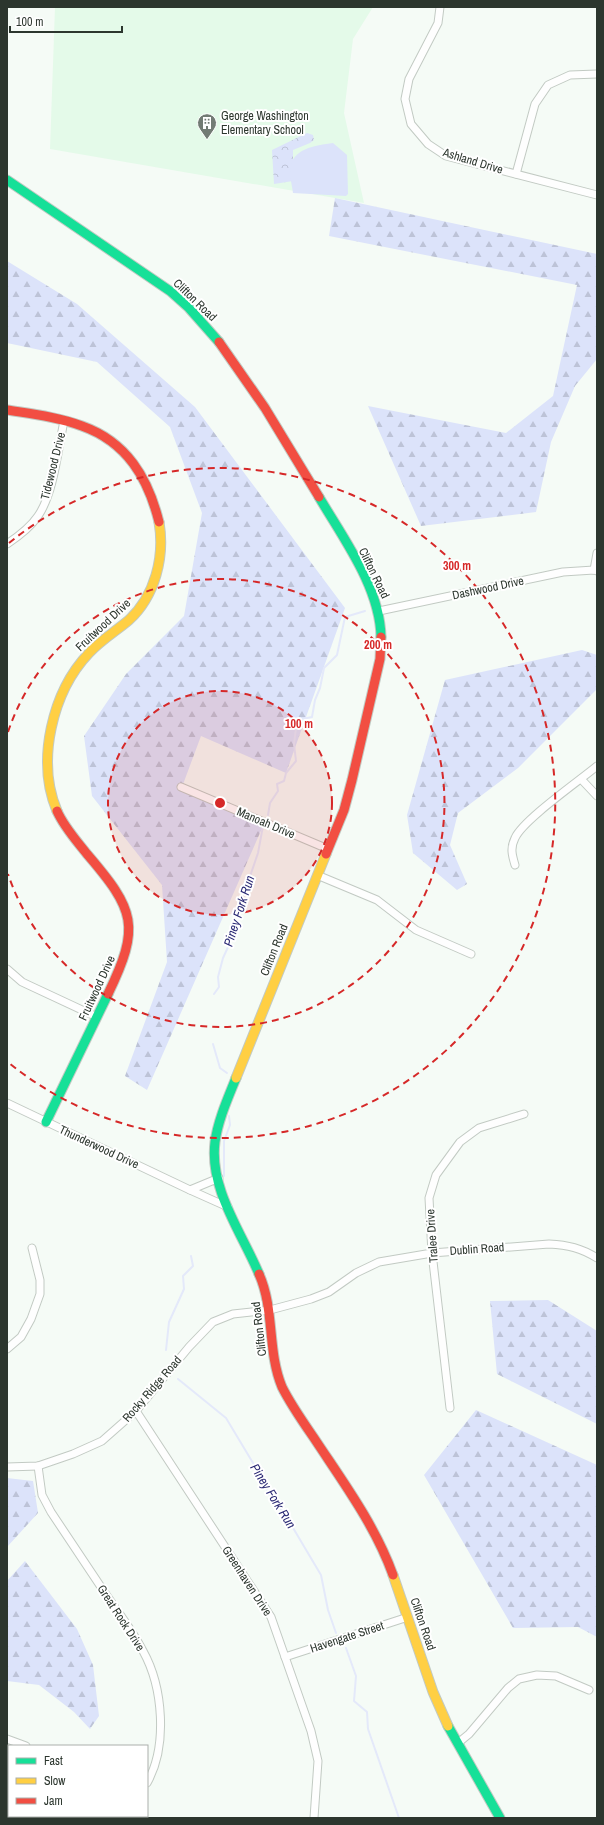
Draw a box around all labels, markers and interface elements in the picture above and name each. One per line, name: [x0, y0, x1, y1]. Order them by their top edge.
scale bar: [10, 8, 122, 34]
text: 100 m: [16, 14, 43, 30]
place label: George Washington Elementary School: [221, 108, 309, 138]
building icon: George Washington Elementary School: [196, 112, 218, 140]
street label: Ashland Drive: [440, 144, 505, 178]
street label: Clifton Road: [170, 275, 220, 325]
street label: Tidewood Drive: [37, 430, 69, 502]
street label: Clifton Road: [355, 545, 393, 601]
text: 300 m: [443, 558, 471, 574]
street label: Dashwood Drive: [451, 573, 525, 603]
street label: Fruitwood Drive: [72, 595, 134, 655]
text: 200 m: [364, 637, 392, 653]
text: 100 m: [285, 716, 313, 732]
centre of rings: [213, 796, 227, 810]
street label: Manoah Drive: [234, 804, 298, 842]
water label: Piney Fork Run: [220, 873, 258, 949]
street label: Clifton Road: [256, 922, 292, 978]
street label: Fruitwood Drive: [75, 953, 119, 1023]
street label: Thunderwood Drive: [56, 1121, 142, 1173]
street label: Tralee Drive: [422, 1209, 442, 1263]
street label: Dublin Road: [449, 1239, 505, 1259]
street label: Clifton Road: [248, 1301, 270, 1357]
street label: Rocky Ridge Road: [119, 1353, 185, 1425]
water label: Piney Fork Run: [246, 1460, 300, 1532]
street label: Greenhaven Drive: [218, 1543, 276, 1619]
street label: Great Rock Drive: [94, 1582, 148, 1654]
street label: Clifton Road: [407, 1596, 439, 1652]
street label: Havengate Street: [308, 1617, 386, 1656]
legend: [8, 1745, 148, 1817]
text: Fast: [44, 1753, 63, 1769]
text: Slow: [44, 1773, 66, 1789]
text: Jam: [44, 1793, 63, 1809]

